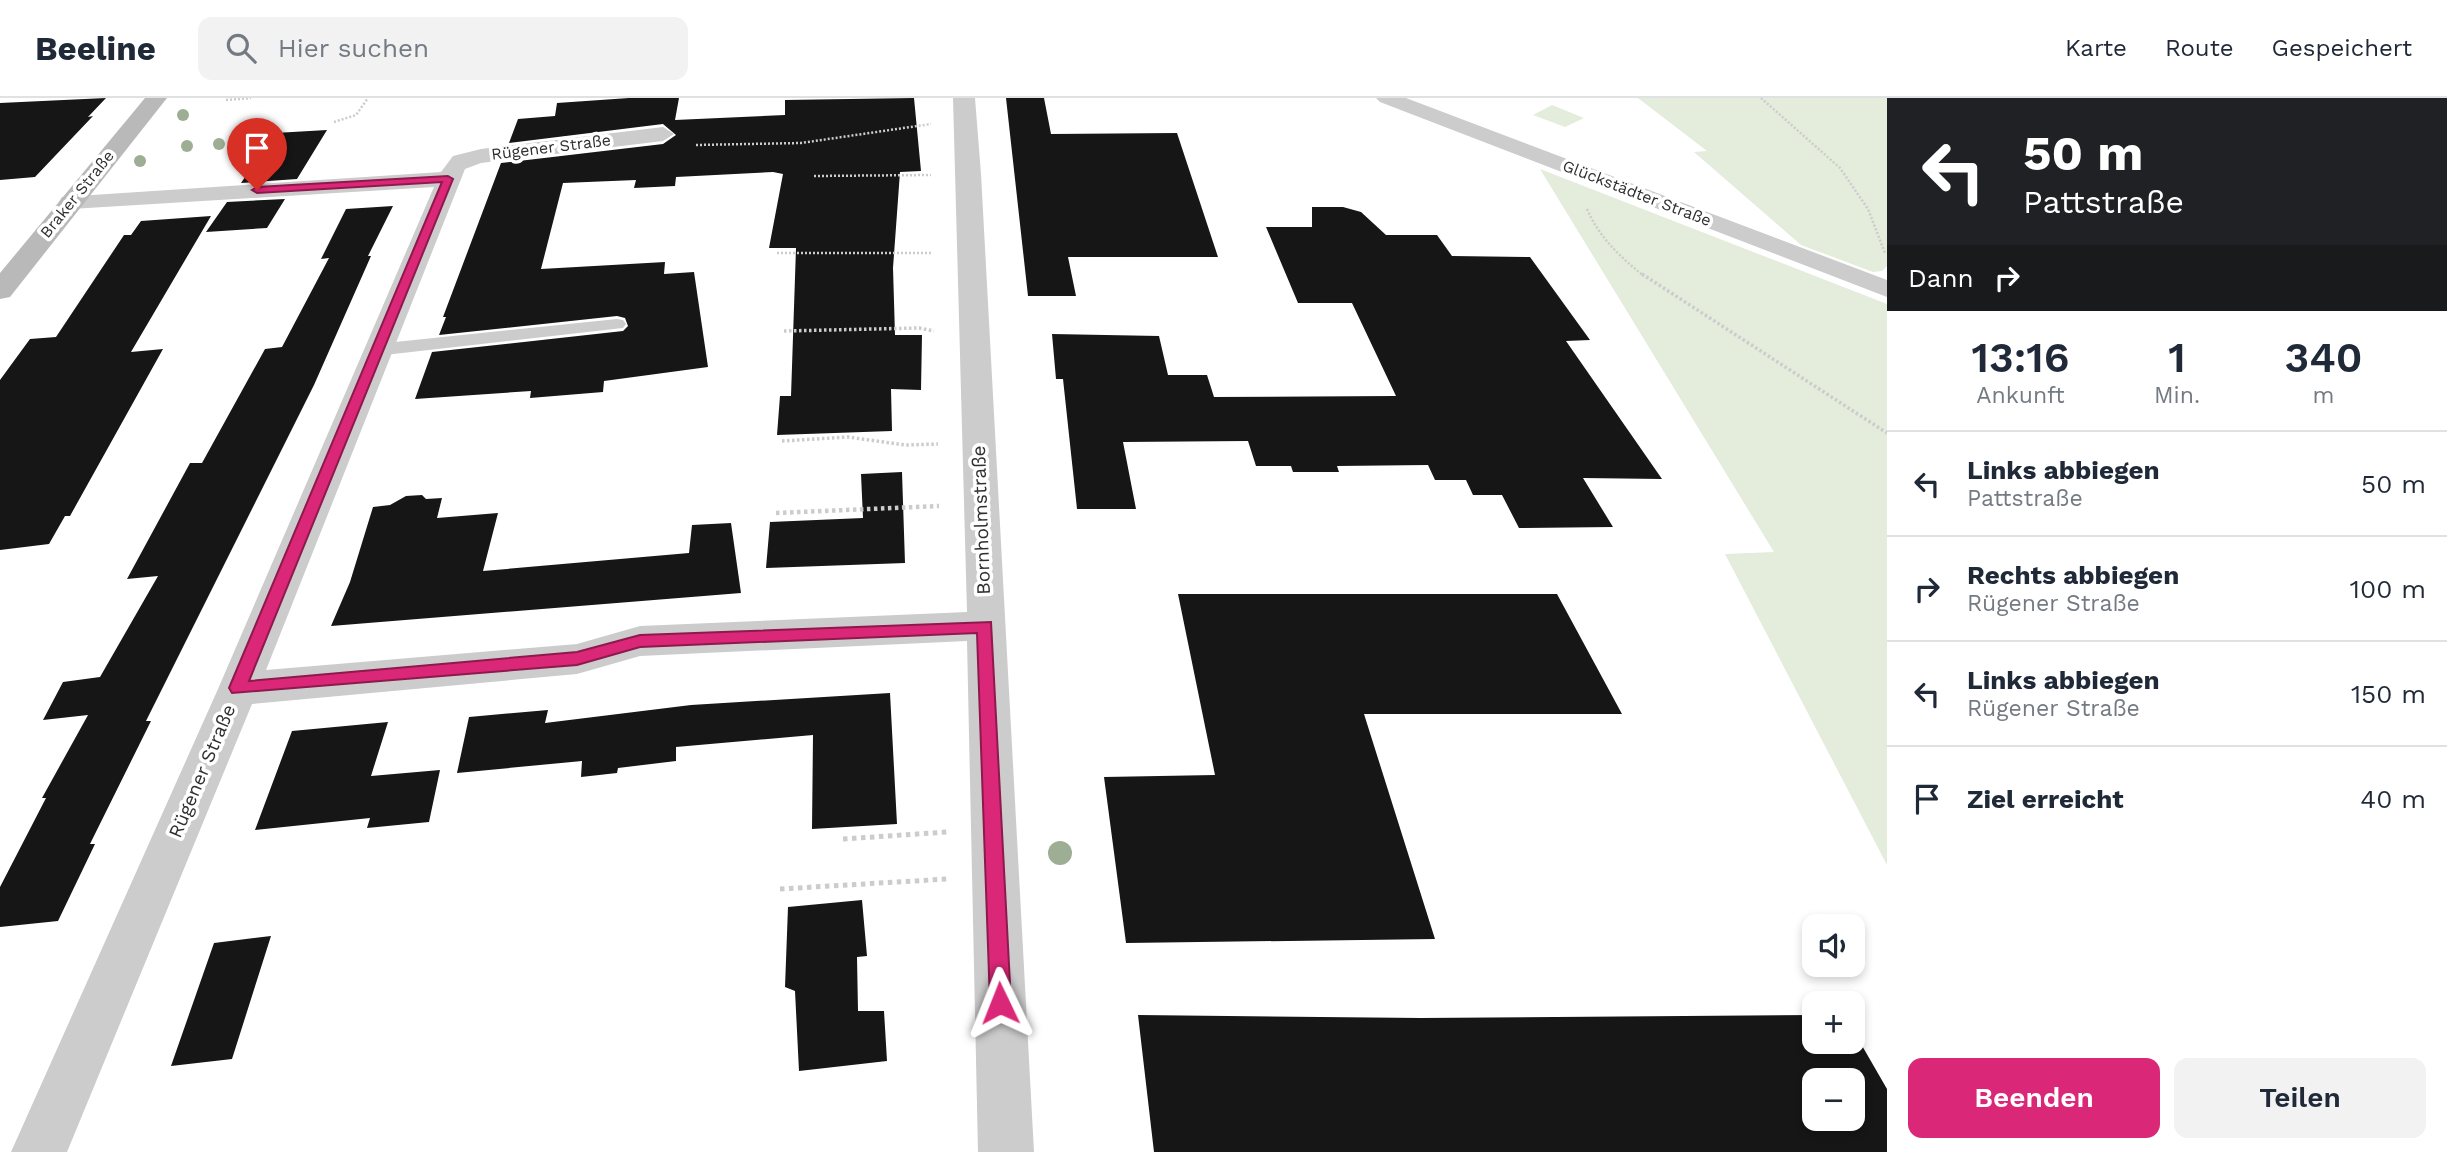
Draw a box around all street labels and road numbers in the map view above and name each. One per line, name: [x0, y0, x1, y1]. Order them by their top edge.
street label: Rügener Straße: [490, 130, 612, 164]
street label: Braker Straße: [36, 146, 118, 242]
street label: Glückstädter Straße: [1560, 156, 1714, 230]
street label: Bornholmstraße: [967, 445, 995, 595]
street label: Rügener Straße: [164, 701, 240, 841]

